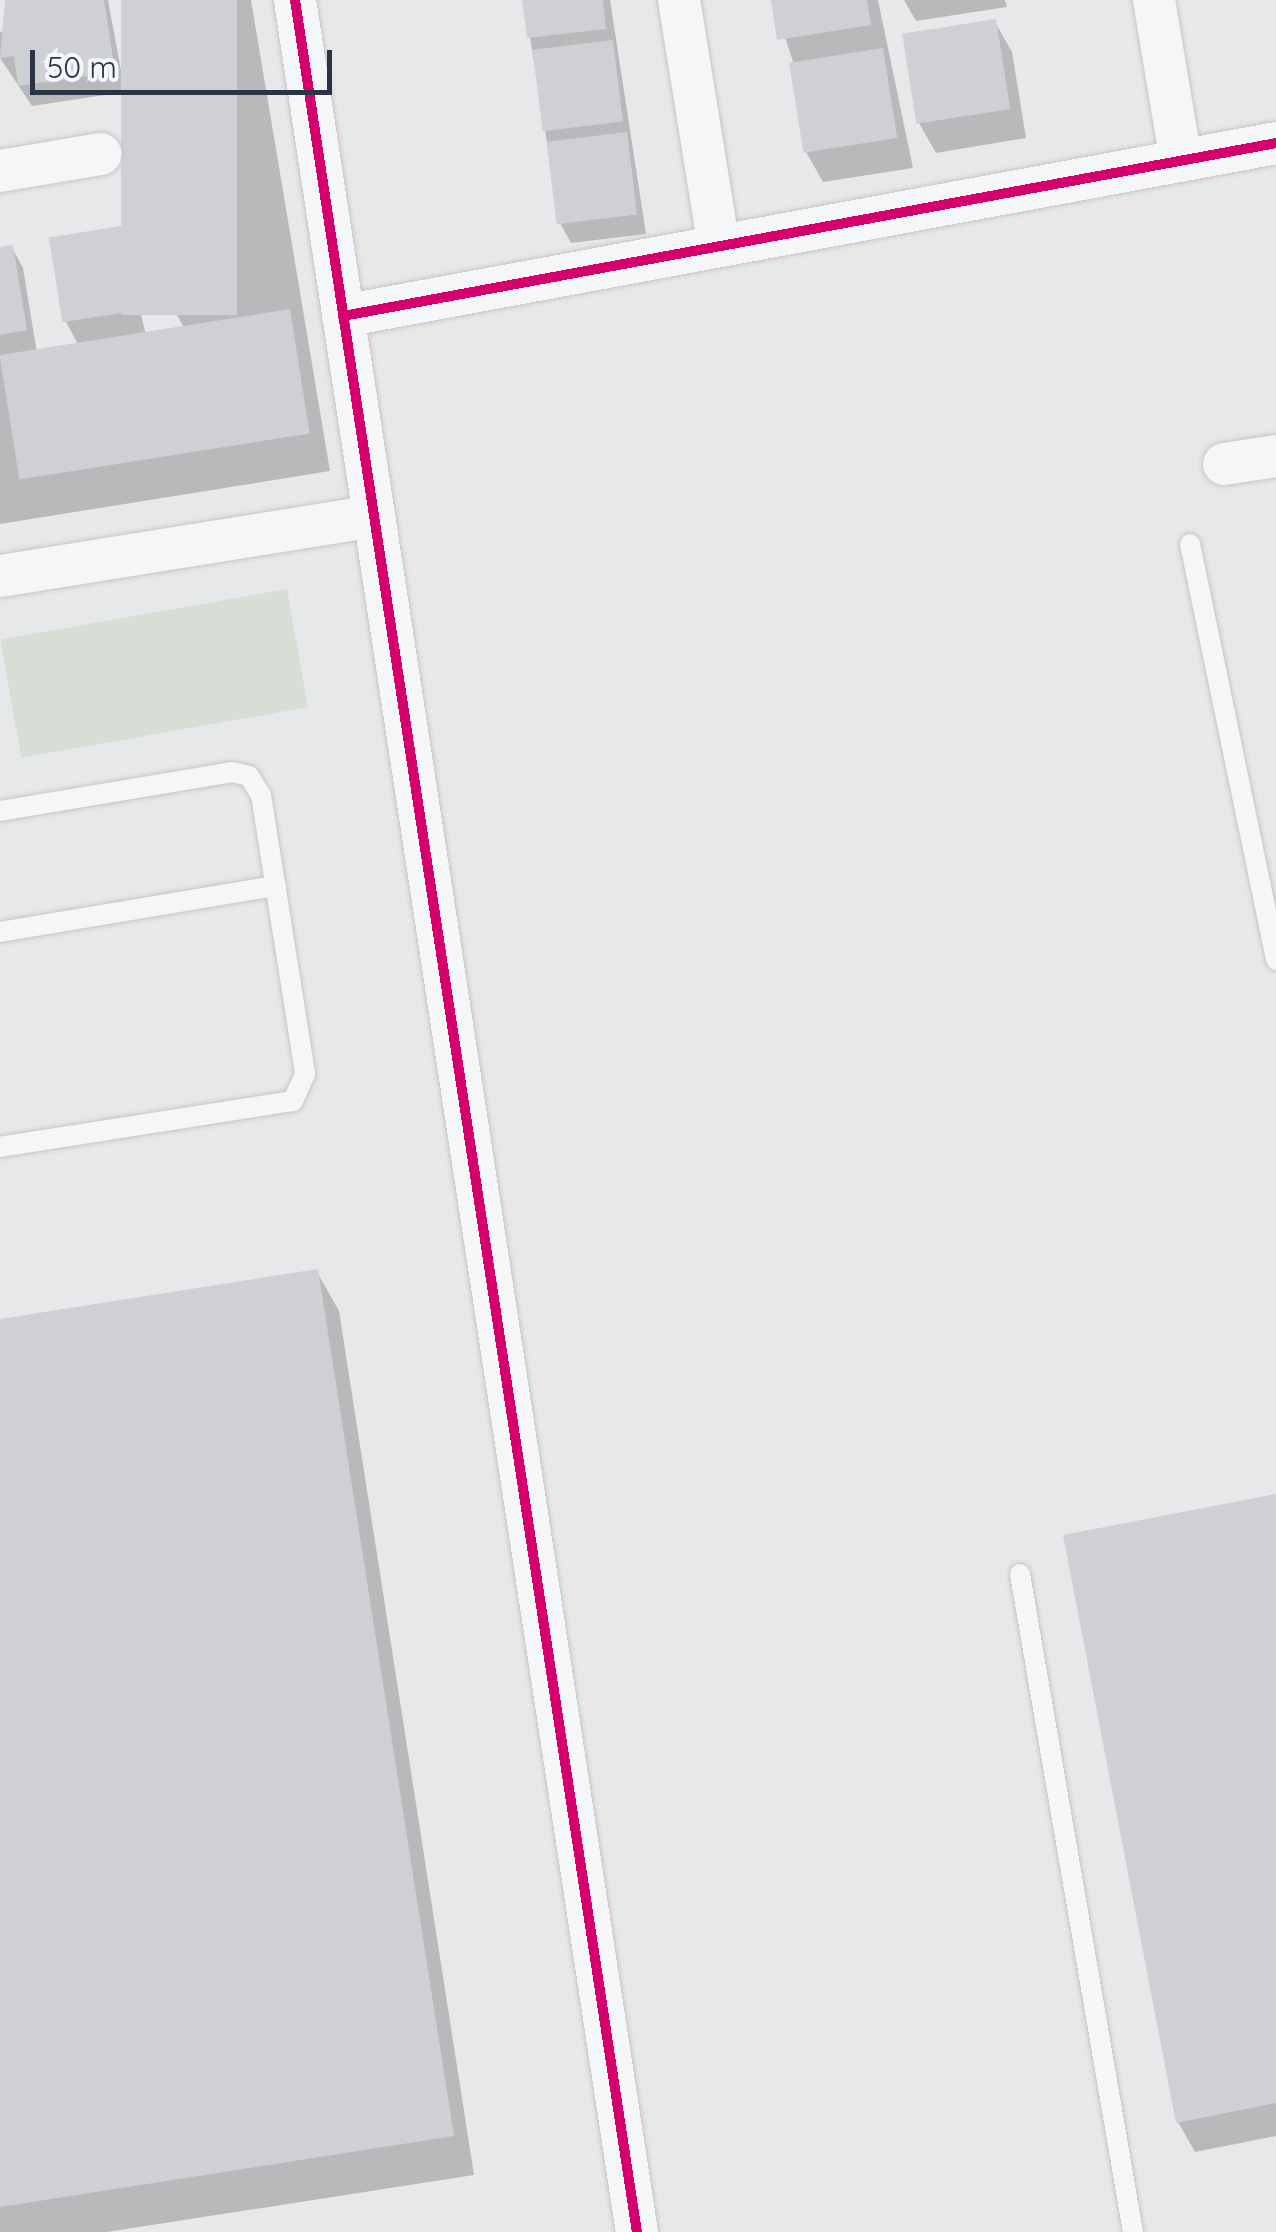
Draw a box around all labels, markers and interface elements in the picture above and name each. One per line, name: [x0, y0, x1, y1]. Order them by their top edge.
scale bar: [35, 30, 338, 92]
text: 50 m: [47, 48, 117, 86]

